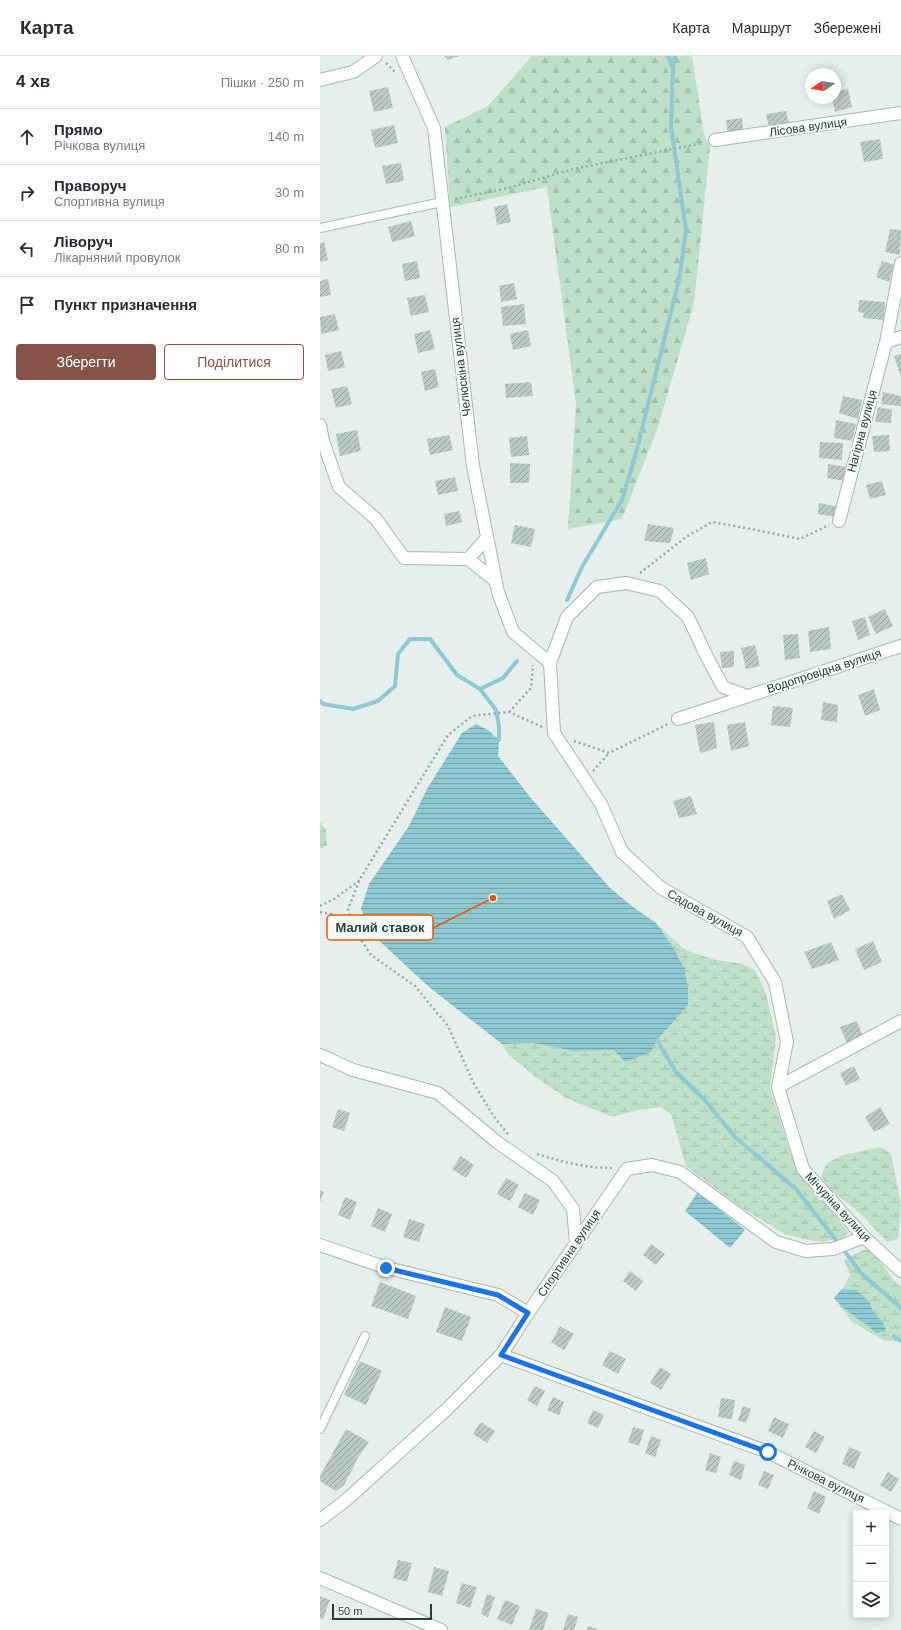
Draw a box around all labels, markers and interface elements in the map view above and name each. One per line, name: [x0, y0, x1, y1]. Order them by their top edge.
text: Карта: [20, 17, 74, 38]
text: Карта: [672, 20, 710, 36]
text: Маршрут: [732, 20, 791, 36]
text: Збережені: [813, 20, 881, 36]
north arrow: [805, 68, 841, 104]
text: 4 хв: [16, 72, 50, 91]
text: Пішки · 250 m: [221, 75, 304, 90]
street label: Лісова вулиця: [768, 115, 848, 139]
text: Прямо: [54, 121, 103, 138]
icon: ahead: [16, 126, 38, 148]
text: 140 m: [268, 129, 304, 144]
text: Річкова вулиця: [54, 138, 145, 153]
text: Праворуч: [54, 177, 127, 194]
icon: right: [16, 182, 38, 204]
text: 30 m: [275, 185, 304, 200]
text: Спортивна вулиця: [54, 194, 165, 209]
text: Ліворуч: [54, 233, 113, 250]
icon: left: [16, 238, 38, 260]
text: 80 m: [275, 241, 304, 256]
text: Лікарняний провулок: [54, 250, 180, 265]
icon: arrive: [16, 294, 38, 316]
text: Пункт призначення: [54, 296, 197, 313]
street label: Челюскіна вулиця: [448, 317, 474, 417]
button: Зберегти: [16, 344, 156, 380]
button: Поділитися: [164, 344, 304, 380]
street label: Нагірна вулиця: [844, 388, 880, 474]
street label: Водопровідна вулиця: [765, 646, 883, 696]
street label: Садова вулиця: [665, 886, 745, 940]
callout: Малий ставок: [327, 915, 433, 940]
text: Малий ставок: [335, 920, 425, 935]
street label: Мічуріна вулиця: [802, 1169, 874, 1245]
street label: Спортивна вулиця: [535, 1207, 603, 1299]
route end: [377, 1259, 395, 1277]
route start: [759, 1443, 777, 1461]
street label: Річкова вулиця: [785, 1456, 867, 1506]
map controls: [853, 1510, 889, 1618]
button: +: [853, 1510, 889, 1546]
button: −: [853, 1546, 889, 1582]
button: layers: [853, 1582, 889, 1618]
scale bar: [332, 1602, 432, 1621]
text: 50 m: [338, 1605, 362, 1617]

